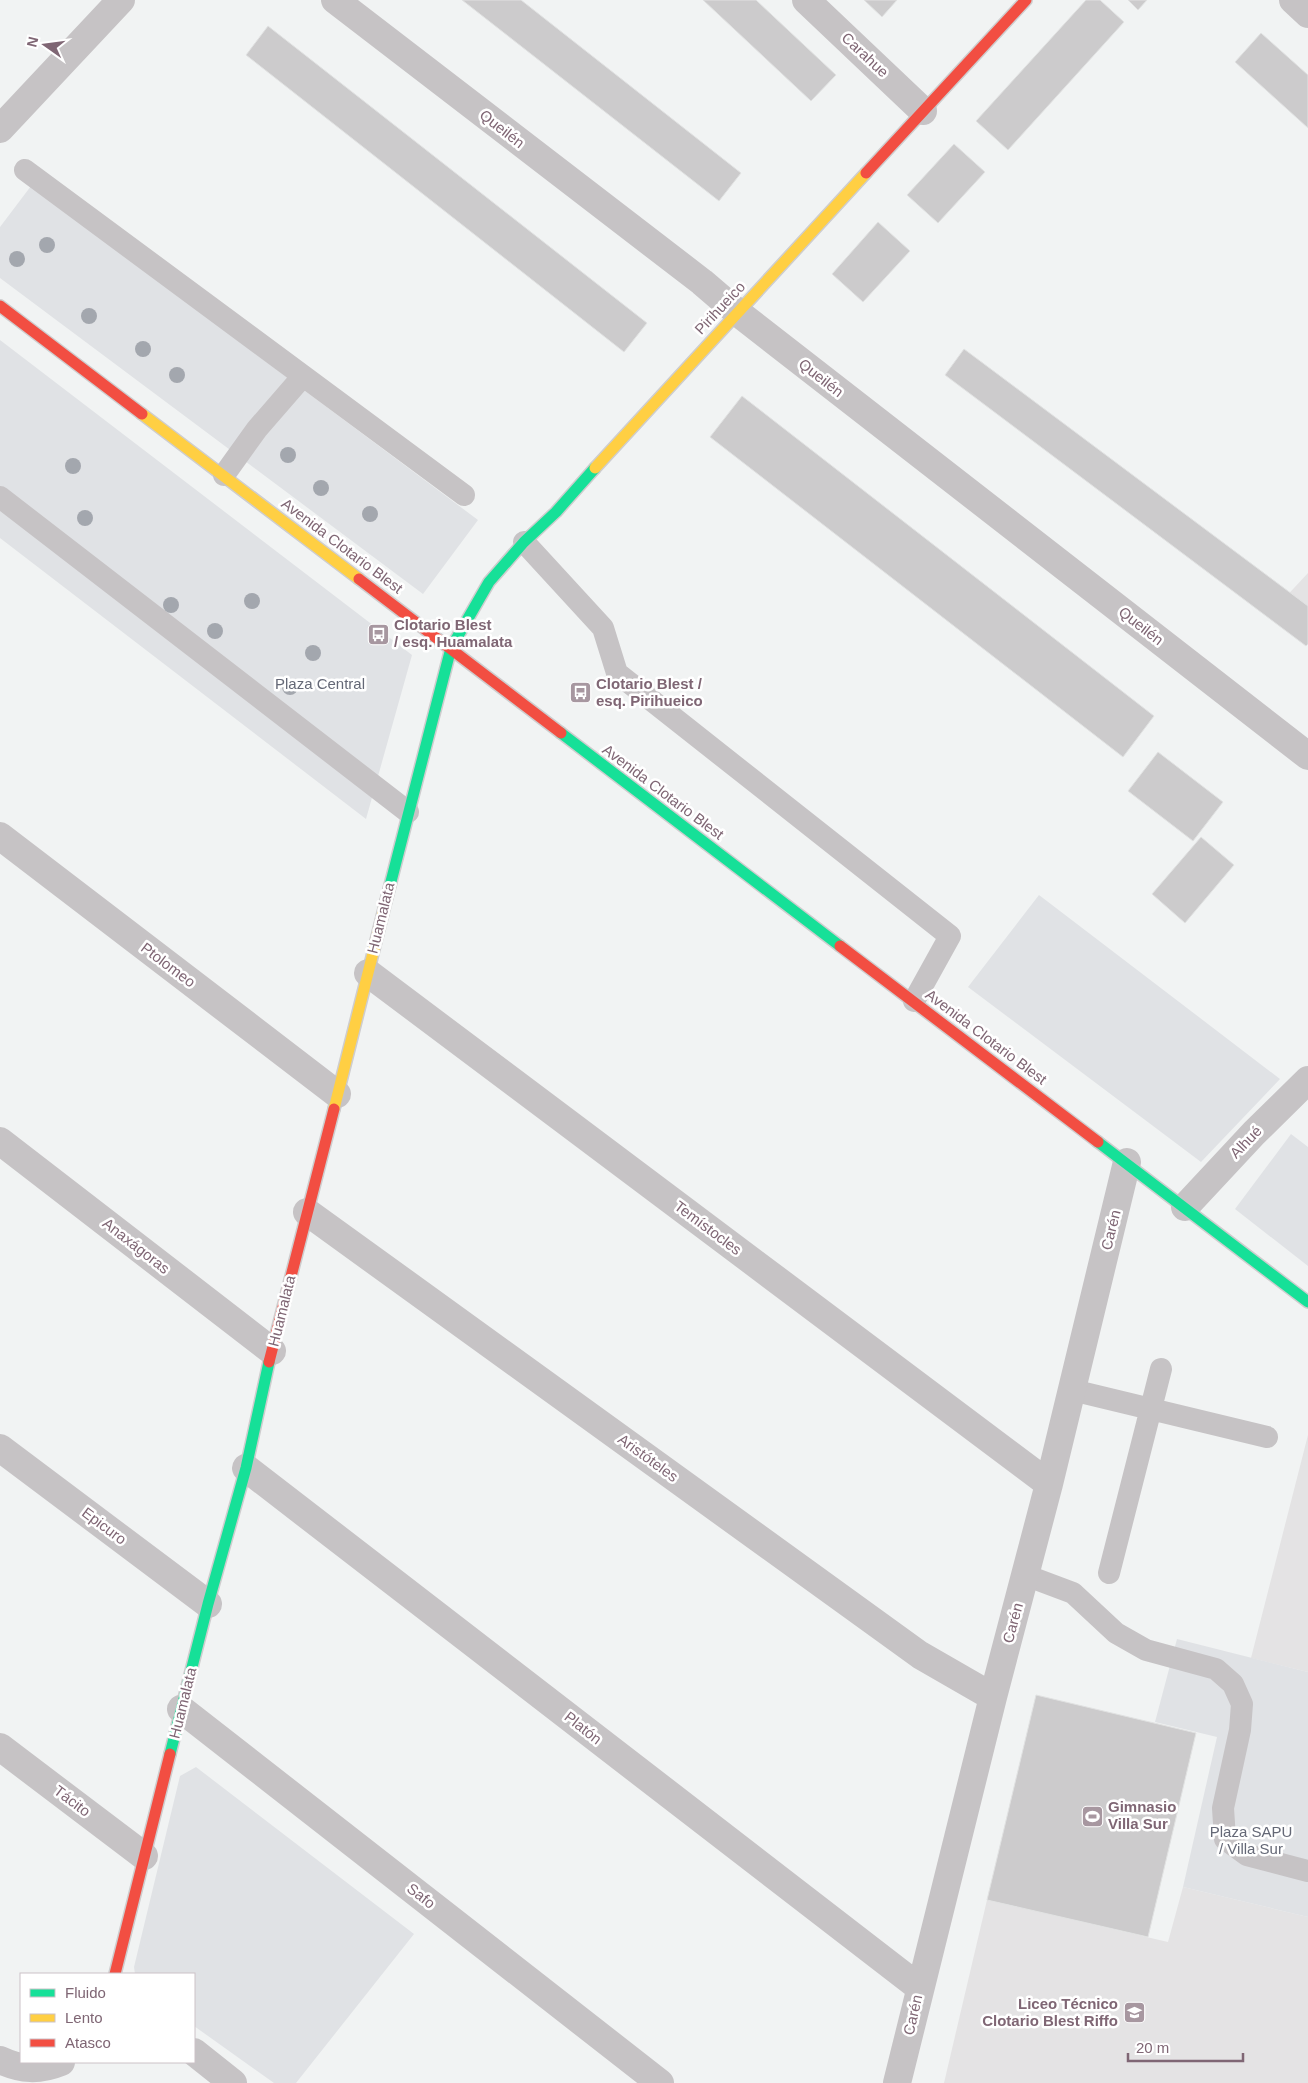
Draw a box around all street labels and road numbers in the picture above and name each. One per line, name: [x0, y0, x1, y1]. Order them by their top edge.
street label: Carahue: [839, 29, 892, 80]
street label: Queilén: [477, 106, 528, 151]
street label: Pirihueico: [691, 278, 748, 338]
street label: Queilén: [796, 355, 847, 400]
street label: Avenida Clotario Blest: [278, 494, 407, 597]
street label: Queilén: [1116, 603, 1167, 648]
street label: Avenida Clotario Blest: [599, 740, 728, 843]
street label: Huamalata: [363, 880, 398, 955]
street label: Ptolomeo: [138, 939, 199, 990]
street label: Avenida Clotario Blest: [922, 985, 1051, 1088]
street label: Alhué: [1226, 1122, 1265, 1161]
street label: Temístocles: [672, 1197, 745, 1258]
street label: Carén: [1097, 1208, 1124, 1252]
street label: Anaxágoras: [100, 1214, 173, 1277]
street label: Huamalata: [264, 1273, 299, 1348]
street label: Aristóteles: [615, 1430, 682, 1485]
street label: Epicuro: [79, 1504, 130, 1548]
street label: Carén: [999, 1601, 1026, 1645]
street label: Huamalata: [165, 1665, 200, 1740]
street label: Platón: [561, 1708, 605, 1747]
street label: Tácito: [51, 1782, 94, 1820]
street label: Safo: [404, 1879, 439, 1912]
street label: Carén: [900, 1993, 925, 2037]

